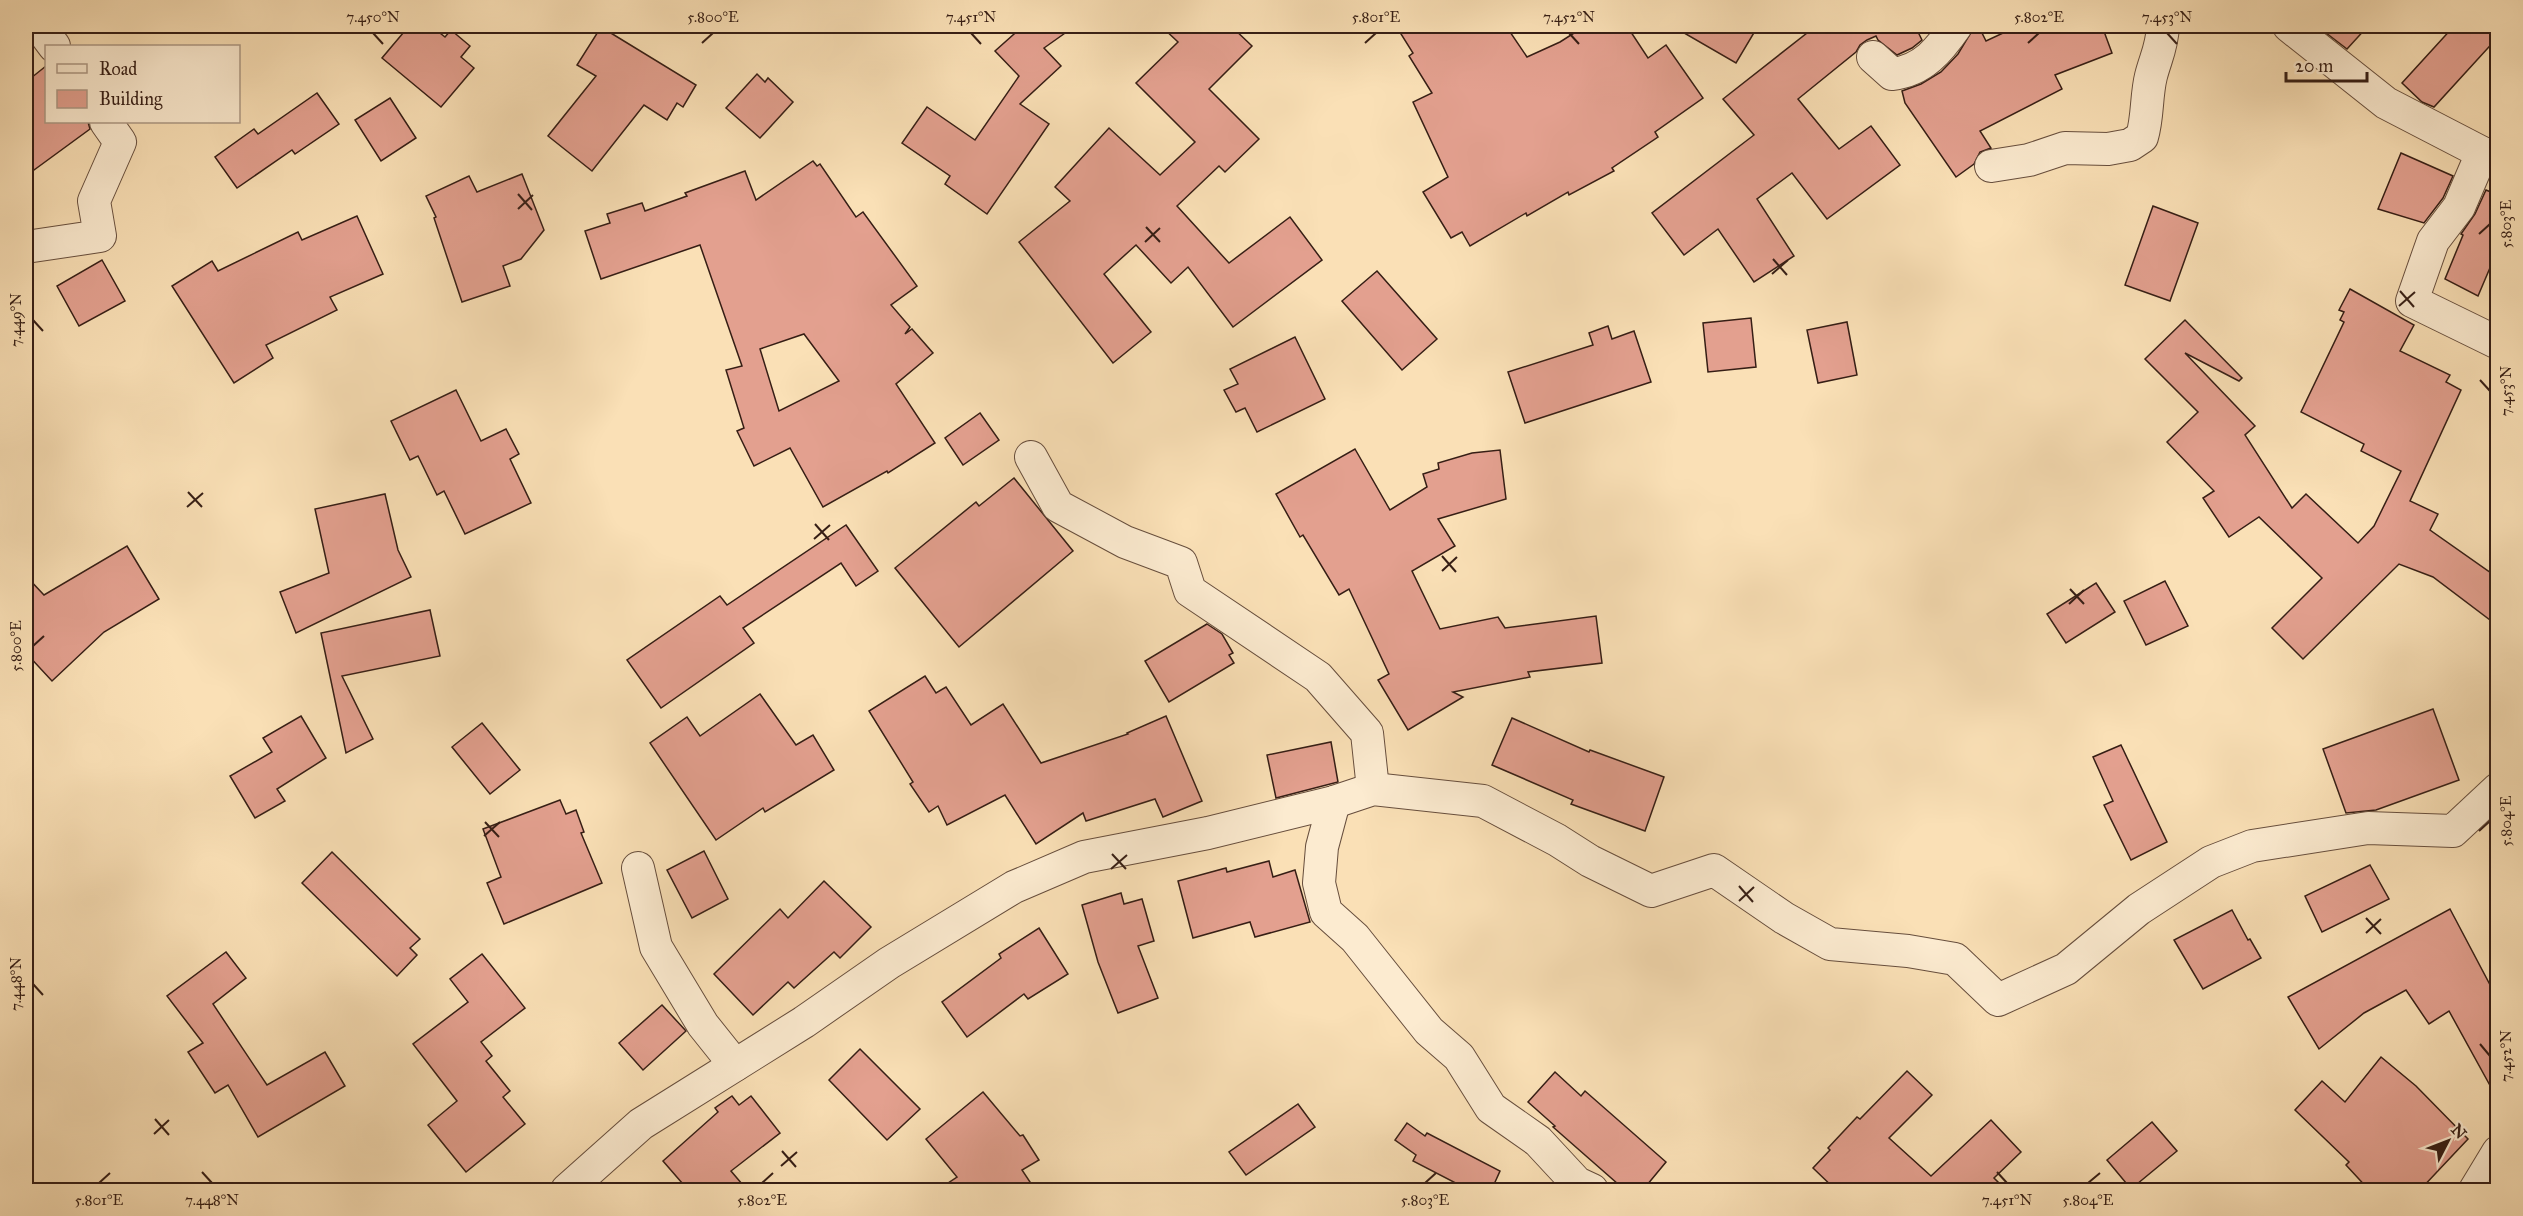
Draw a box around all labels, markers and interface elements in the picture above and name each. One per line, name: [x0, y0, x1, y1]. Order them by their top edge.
text: 7.450°N: [346, 8, 400, 26]
text: 5.800°E: [687, 8, 739, 26]
text: 7.451°N: [946, 8, 997, 26]
text: 5.801°E: [1352, 8, 1400, 26]
text: 7.452°N: [1543, 8, 1595, 26]
text: 5.802°E: [2014, 8, 2064, 26]
text: 7.453°N: [2142, 8, 2193, 26]
legend: [45, 45, 240, 123]
scale bar: [2286, 45, 2367, 83]
text: 20 m: [2295, 55, 2333, 77]
text: Road: [99, 58, 137, 80]
text: Building: [99, 88, 163, 111]
text: 5.803°E: [2497, 199, 2515, 248]
text: 7.449°N: [7, 293, 25, 347]
text: 7.453°N: [2497, 365, 2515, 416]
text: 5.800°E: [7, 620, 25, 672]
text: 5.804°E: [2497, 795, 2515, 846]
text: 7.448°N: [7, 957, 25, 1011]
text: 7.452°N: [2497, 1030, 2515, 1082]
north arrow: [2418, 1111, 2478, 1171]
text: N: [2447, 1120, 2471, 1143]
text: 5.801°E: [75, 1191, 123, 1209]
text: 7.448°N: [185, 1191, 239, 1209]
text: 5.802°E: [737, 1191, 787, 1209]
text: 5.803°E: [1401, 1191, 1450, 1209]
text: 7.451°N: [1982, 1191, 2033, 1209]
text: 5.804°E: [2063, 1191, 2114, 1209]

